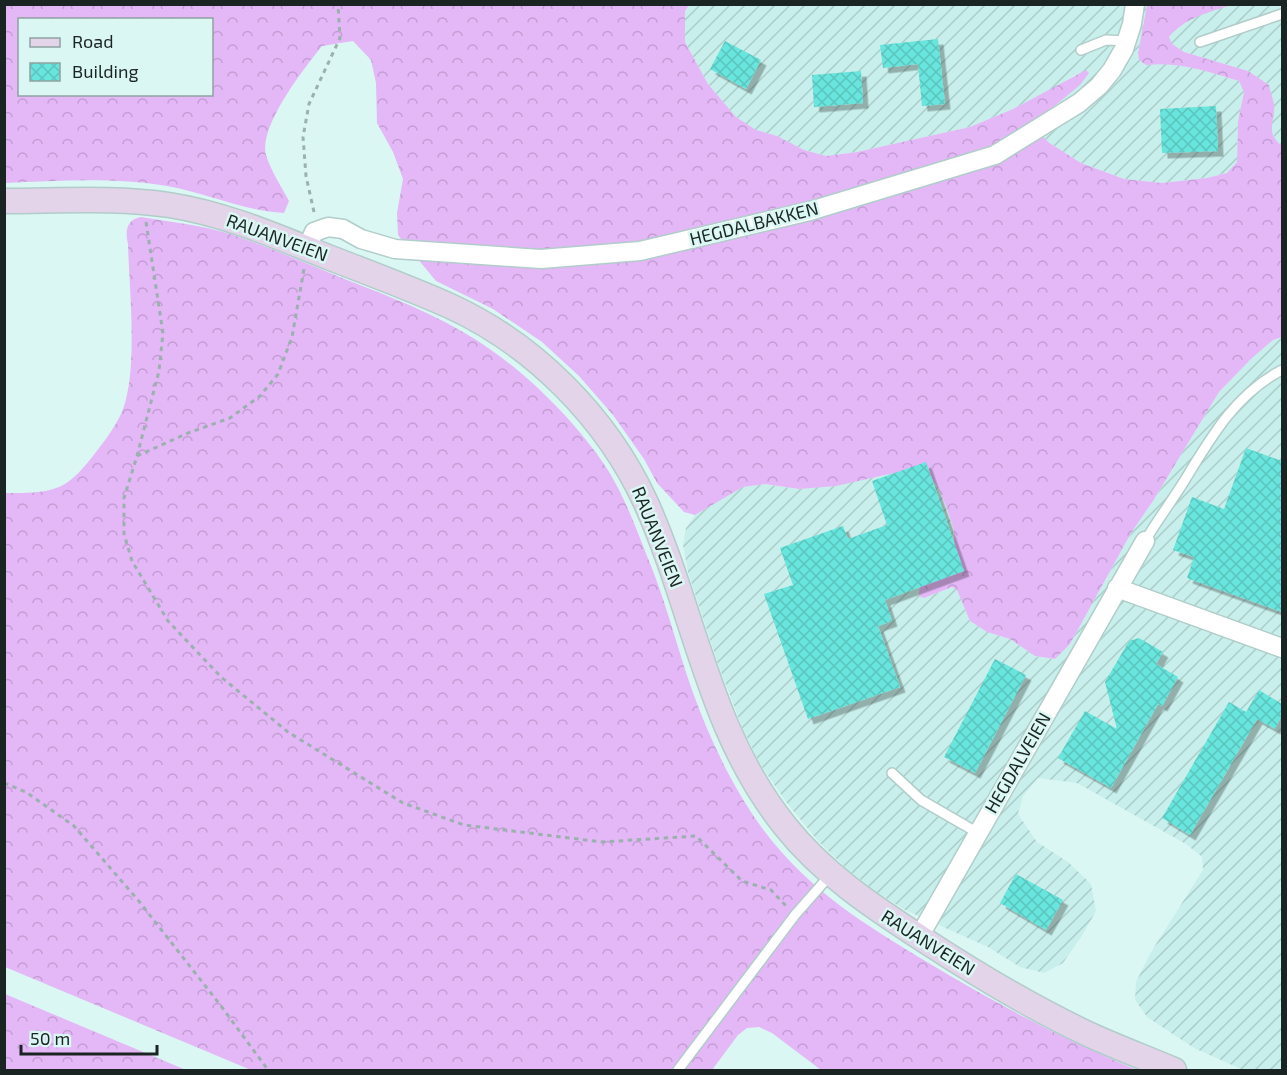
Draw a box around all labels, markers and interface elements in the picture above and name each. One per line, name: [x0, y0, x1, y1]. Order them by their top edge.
legend: [18, 18, 213, 96]
text: Road: [72, 30, 113, 52]
text: Building: [72, 60, 139, 82]
street label: HEGDALBAKKEN: [687, 196, 820, 250]
street label: RAUANVEIEN: [224, 208, 331, 266]
street label: RAUANVEIEN: [628, 483, 688, 590]
street label: HEGDALVEIEN: [979, 708, 1055, 817]
street label: RAUANVEIEN: [878, 905, 980, 980]
scale bar: [21, 1018, 158, 1056]
text: 50 m: [30, 1027, 70, 1049]

